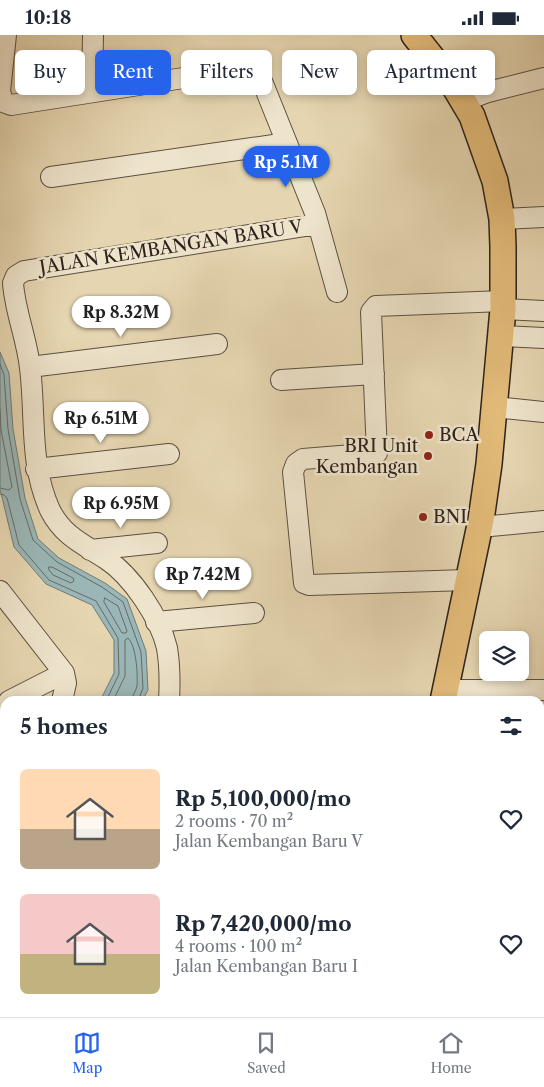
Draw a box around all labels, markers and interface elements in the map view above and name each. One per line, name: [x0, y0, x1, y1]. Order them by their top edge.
text: 10:18: [25, 6, 71, 29]
chip: Buy: [15, 50, 85, 95]
chip: Rent: [95, 50, 171, 95]
chip: Filters: [181, 50, 272, 95]
chip: New: [282, 50, 357, 95]
chip: Apartment: [367, 50, 495, 95]
pin: Rp 5.1M: [240, 145, 332, 188]
text: Rp 5.1M: [254, 152, 318, 172]
street label: JALAN KEMBANGAN BARU V: [35, 215, 305, 279]
pin: Rp 8.32M: [69, 295, 173, 338]
text: Rp 8.32M: [83, 302, 159, 322]
pin: Rp 6.51M: [49, 401, 153, 444]
text: Rp 6.51M: [64, 408, 138, 428]
place label: BCA: [439, 424, 479, 446]
marker: BCA: [423, 429, 435, 441]
place label: BRI Unit Kembangan: [316, 435, 419, 478]
marker: BRI Unit Kembangan: [422, 450, 434, 462]
pin: Rp 6.95M: [69, 487, 173, 529]
text: Rp 6.95M: [83, 493, 159, 513]
place label: BNI: [433, 506, 467, 528]
marker: BNI: [417, 511, 429, 523]
pin: Rp 7.42M: [151, 557, 255, 600]
text: Rp 7.42M: [166, 564, 240, 584]
map controls: [479, 631, 529, 681]
button: layers: [479, 631, 529, 681]
icon: filters: [497, 712, 525, 740]
text: 5 homes: [20, 714, 108, 739]
text: Rp 5,100,000/mo: [175, 786, 351, 811]
icon: home: [60, 789, 120, 849]
icon: heart: [497, 805, 525, 833]
text: 2 rooms · 70 m²: [175, 811, 293, 831]
text: Jalan Kembangan Baru V: [175, 831, 363, 851]
text: Rp 7,420,000/mo: [175, 911, 351, 936]
icon: home: [60, 914, 120, 974]
icon: heart: [497, 930, 525, 958]
text: 4 rooms · 100 m²: [175, 936, 302, 956]
text: Jalan Kembangan Baru I: [175, 956, 358, 976]
tab: Map: [72, 1029, 102, 1077]
tab: Saved: [247, 1029, 286, 1077]
tab: Home: [431, 1029, 472, 1077]

